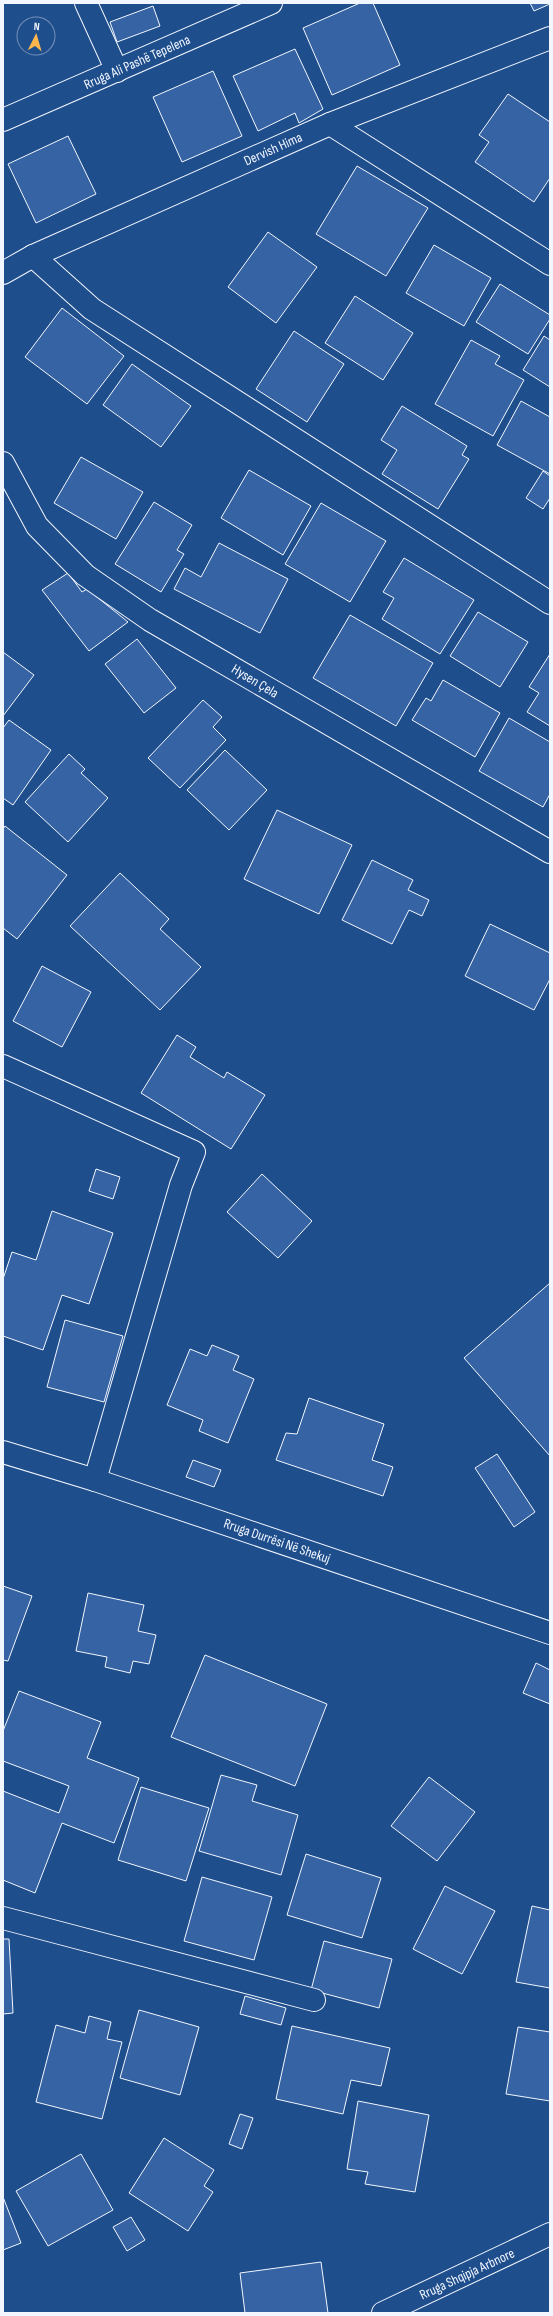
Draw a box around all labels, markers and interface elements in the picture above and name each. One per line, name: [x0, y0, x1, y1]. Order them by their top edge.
north arrow: [16, 16, 56, 56]
text: N: [33, 20, 40, 33]
street label: Rruga Ali Pashë Tepelena: [81, 31, 193, 93]
street label: Dervish Hima: [241, 129, 305, 169]
street label: Hysen Çela: [228, 660, 282, 702]
street label: Rruga Durrësi Në Shekuj: [221, 1515, 333, 1567]
street label: Rruga Shqipja Arbnore: [417, 2245, 517, 2303]

